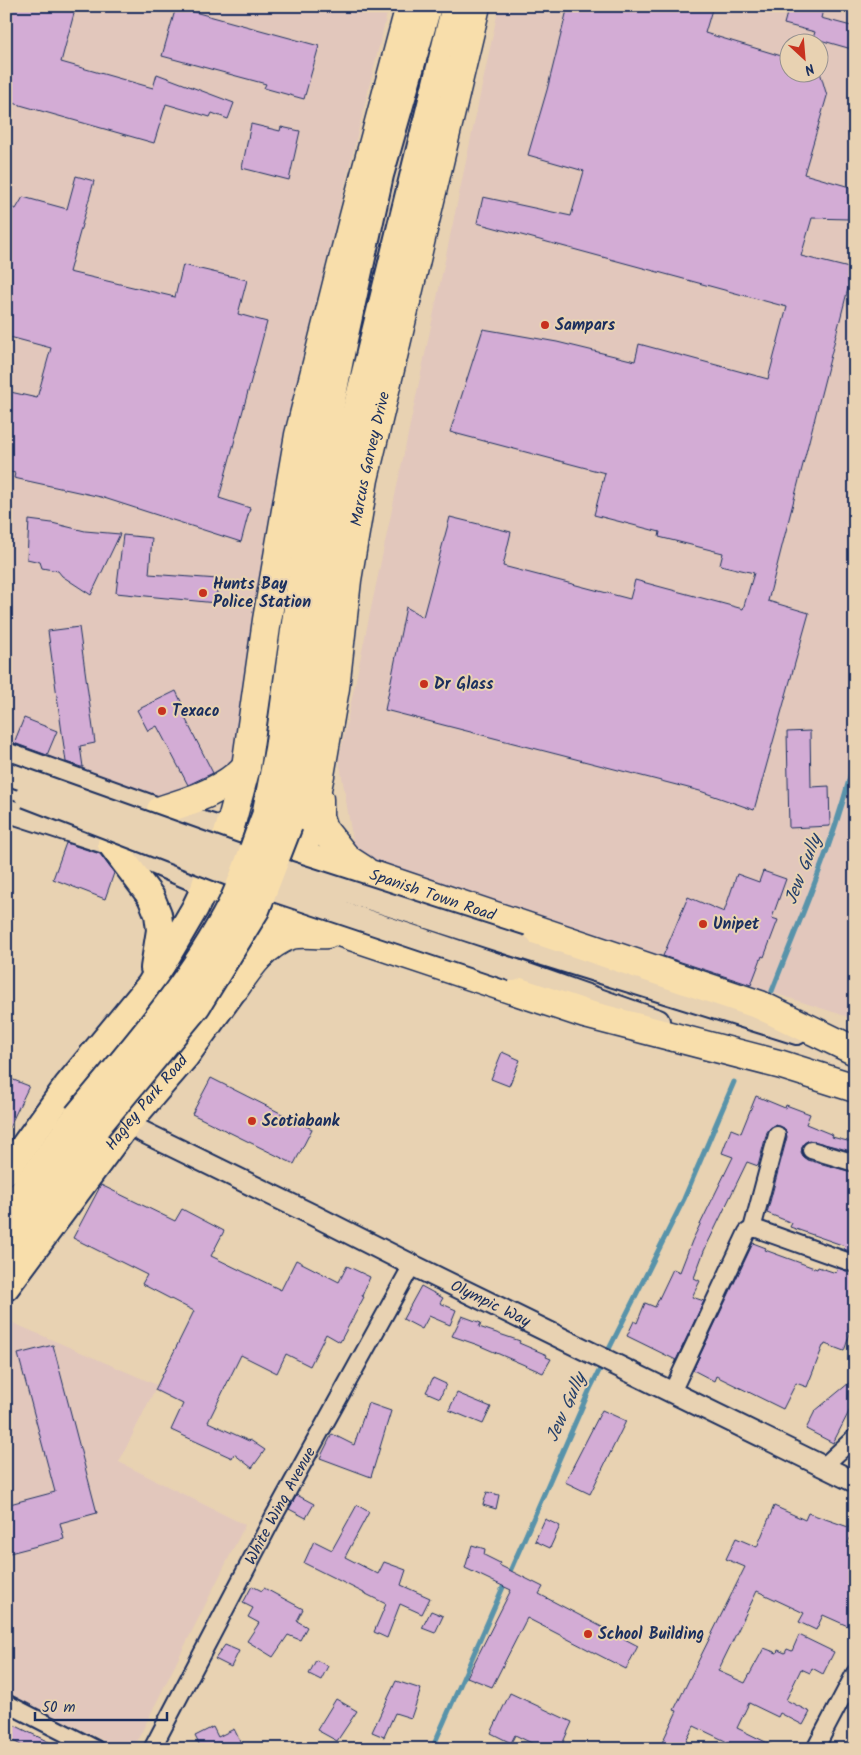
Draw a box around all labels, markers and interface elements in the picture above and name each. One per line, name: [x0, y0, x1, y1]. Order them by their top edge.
north arrow: [778, 32, 828, 82]
text: N: [800, 57, 818, 81]
place label: Sampars: [555, 313, 616, 338]
marker: Sampars: [539, 319, 551, 331]
street label: Marcus Garvey Drive: [344, 389, 397, 528]
place label: Hunts Bay Police Station: [213, 572, 311, 615]
marker: Hunts Bay Police Station: [197, 587, 209, 599]
place label: Dr Glass: [434, 672, 494, 697]
marker: Dr Glass: [418, 678, 430, 690]
place label: Texaco: [172, 699, 219, 724]
marker: Texaco: [156, 705, 168, 717]
water label: Jew Gully: [777, 828, 831, 909]
street label: Spanish Town Road: [366, 862, 500, 928]
place label: Unipet: [713, 912, 760, 937]
marker: Unipet: [697, 918, 709, 930]
street label: Hagley Park Road: [99, 1048, 195, 1156]
place label: Scotiabank: [262, 1109, 341, 1134]
marker: Scotiabank: [246, 1115, 258, 1127]
street label: Olympic Way: [446, 1273, 535, 1334]
water label: Jew Gully: [539, 1367, 596, 1447]
street label: White Wing Avenue: [238, 1442, 322, 1569]
place label: School Building: [598, 1622, 704, 1647]
marker: School Building: [582, 1628, 594, 1640]
scale bar: [35, 1690, 168, 1722]
text: 50 m: [42, 1696, 76, 1720]

